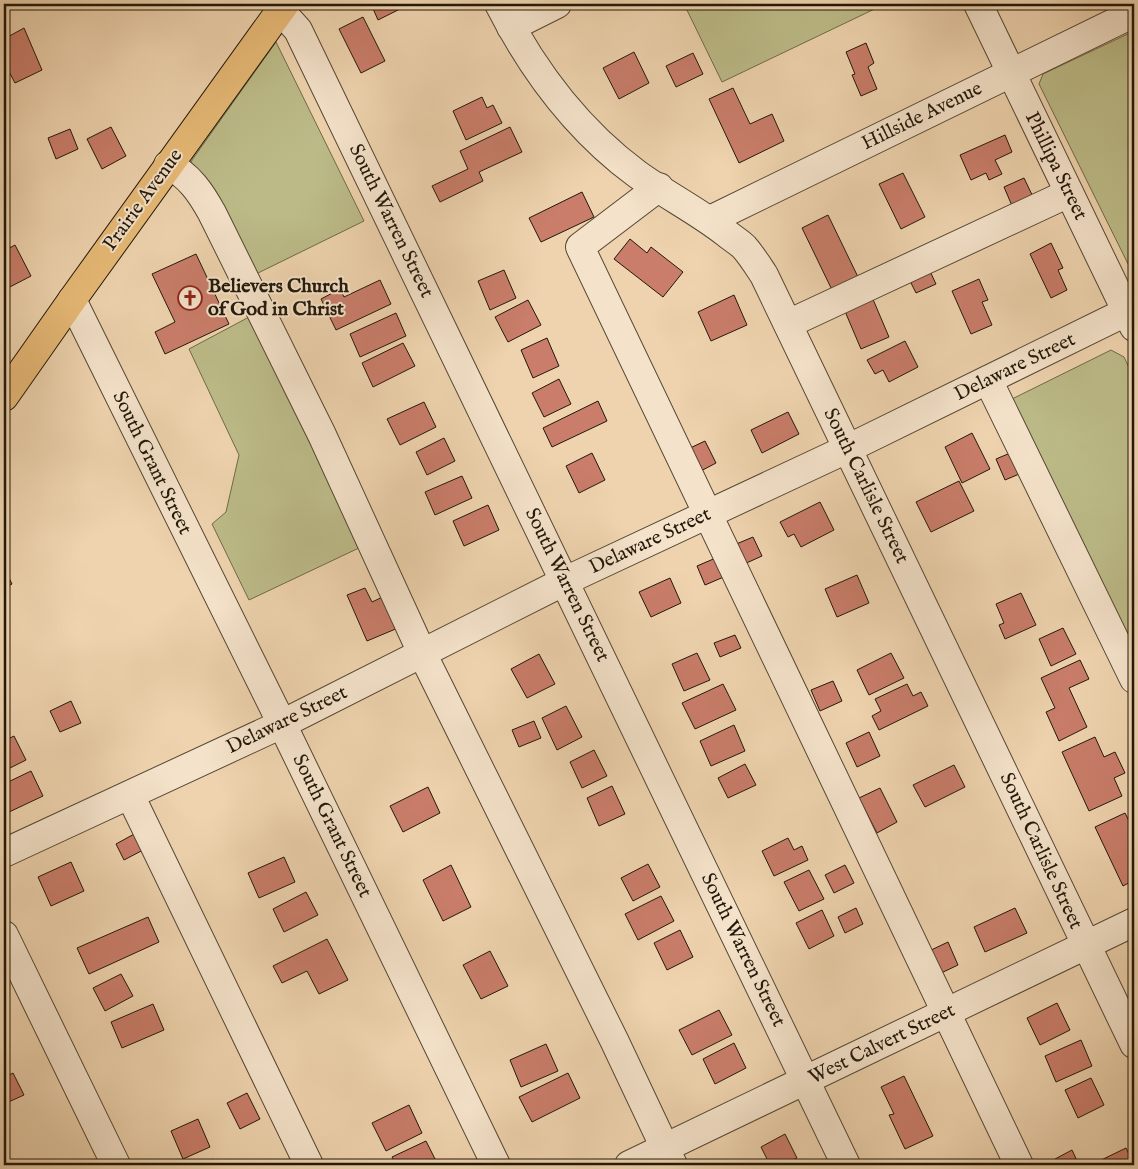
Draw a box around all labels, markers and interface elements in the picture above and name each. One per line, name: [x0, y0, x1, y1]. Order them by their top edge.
street label: Hillside Avenue: [858, 76, 986, 156]
street label: Phillipa Street: [1019, 108, 1093, 224]
street label: South Warren Street: [343, 140, 439, 302]
street label: Prairie Avenue: [98, 144, 188, 256]
place label: Believers Church of God in Christ: [208, 274, 349, 322]
church icon: Believers Church of God in Christ: [177, 285, 203, 311]
street label: Delaware Street: [950, 327, 1080, 407]
street label: South Grant Street: [106, 387, 198, 539]
street label: South Carlisle Street: [818, 404, 915, 568]
street label: Delaware Street: [585, 502, 715, 580]
street label: South Warren Street: [519, 504, 615, 666]
street label: Delaware Street: [222, 680, 352, 760]
street label: South Grant Street: [286, 750, 378, 902]
street label: South Carlisle Street: [994, 769, 1088, 933]
street label: South Warren Street: [695, 869, 791, 1031]
street label: West Calvert Street: [805, 998, 959, 1090]

